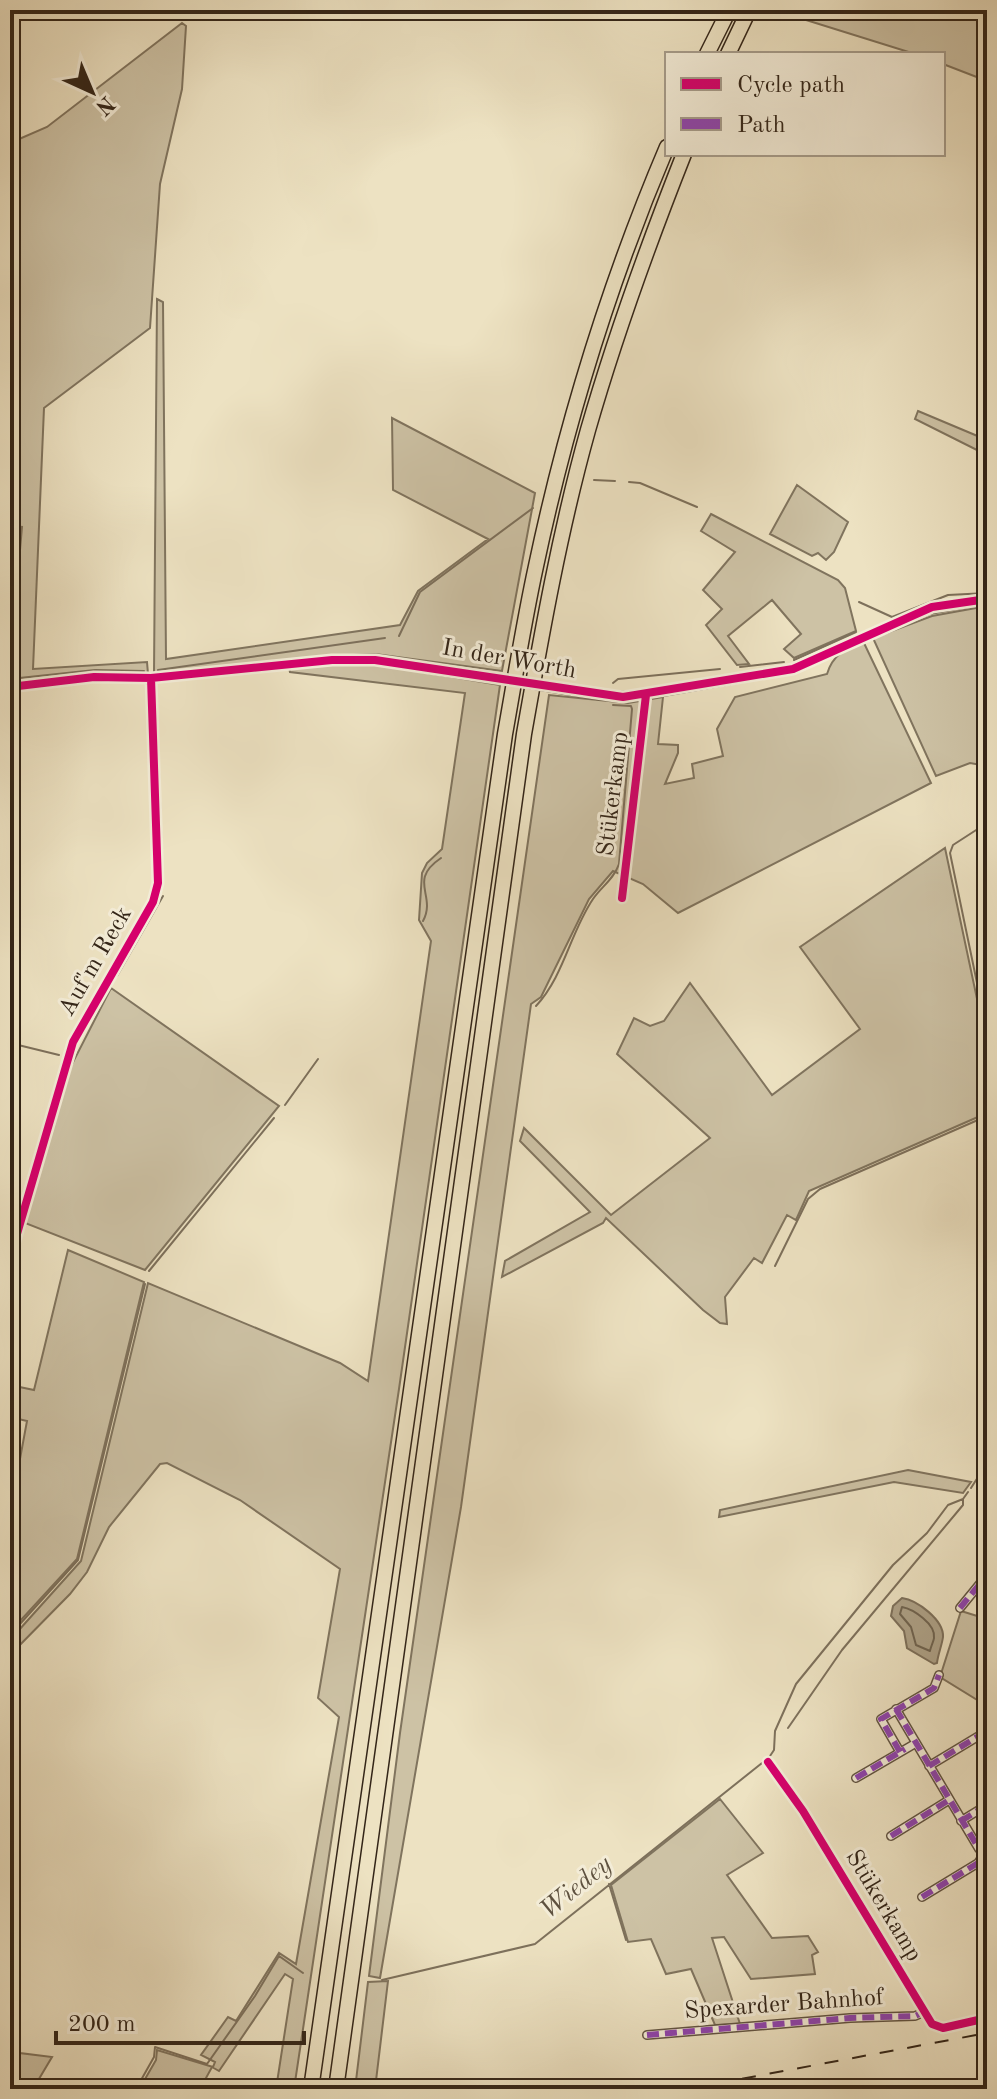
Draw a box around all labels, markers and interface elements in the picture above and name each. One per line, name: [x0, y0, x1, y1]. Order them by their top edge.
north arrow: [52, 52, 132, 132]
legend: [665, 52, 945, 156]
text: Cycle path: [737, 74, 845, 98]
text: N: [91, 91, 118, 119]
text: Path: [737, 114, 786, 138]
street label: In der Worth: [440, 636, 578, 684]
street label: Stükerkamp: [594, 730, 634, 858]
street label: Auf'm Reck: [55, 903, 137, 1021]
street label: Stükerkamp: [840, 1846, 926, 1966]
water label: Wiedey: [535, 1851, 617, 1925]
street label: Spexarder Bahnhof: [683, 1986, 886, 2024]
scale bar: [56, 1995, 304, 2045]
text: 200 m: [68, 2013, 136, 2037]

